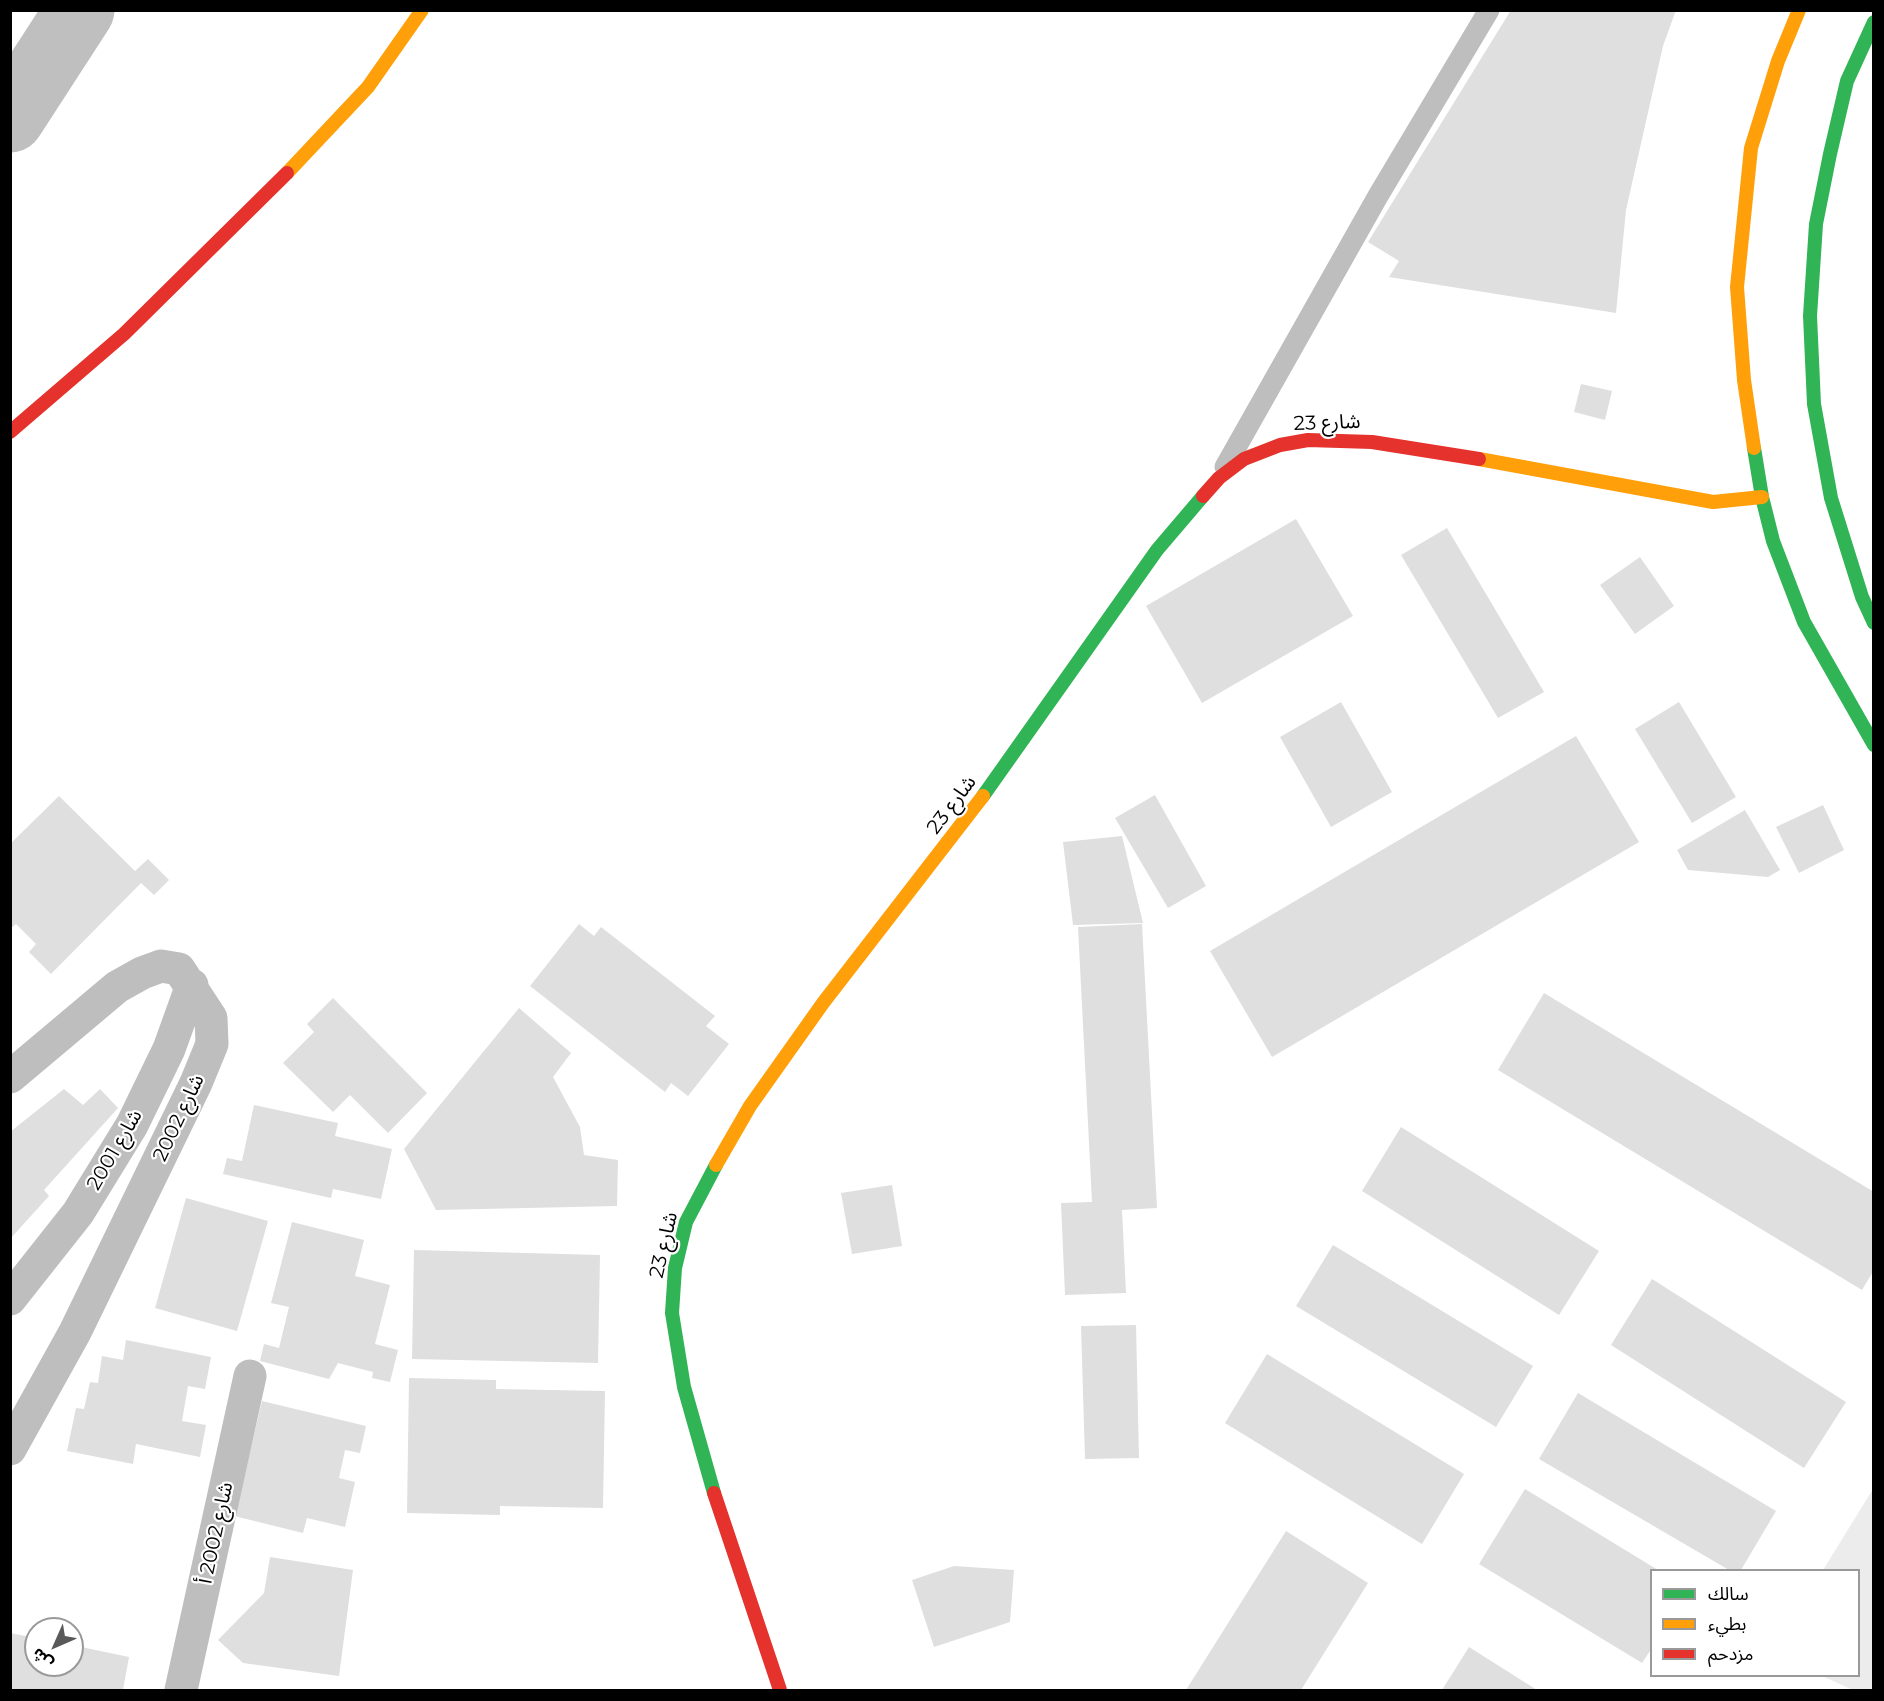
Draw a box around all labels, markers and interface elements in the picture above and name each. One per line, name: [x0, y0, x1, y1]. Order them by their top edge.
street label: شارع 23: [1293, 410, 1361, 436]
street label: شارع 23: [922, 771, 982, 839]
street label: شارع 2002: [148, 1071, 210, 1165]
street label: شارع 2001: [82, 1105, 148, 1195]
street label: شارع 23: [645, 1210, 683, 1280]
street label: شارع 2002 أ: [194, 1480, 238, 1586]
legend: [1650, 1569, 1860, 1677]
text: سالك: [1708, 1583, 1749, 1605]
text: بطيء: [1708, 1613, 1746, 1635]
north arrow: [24, 1617, 84, 1677]
text: مزدحم: [1708, 1643, 1753, 1665]
text: ش: [28, 1644, 57, 1673]

